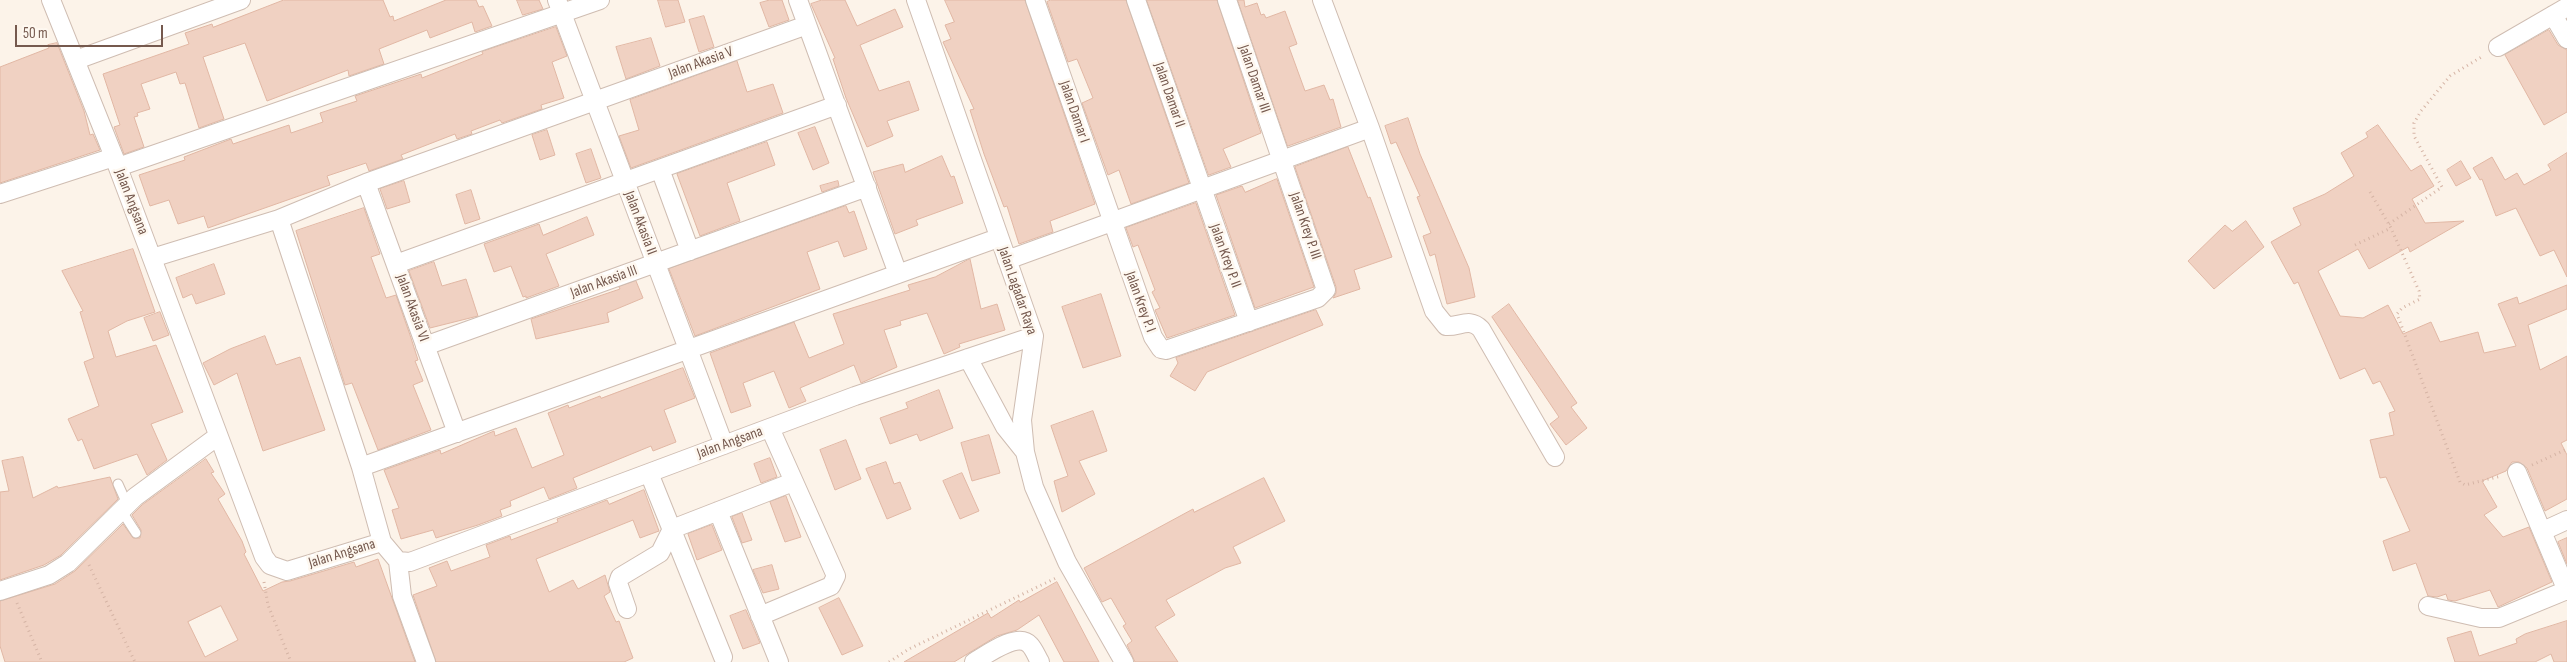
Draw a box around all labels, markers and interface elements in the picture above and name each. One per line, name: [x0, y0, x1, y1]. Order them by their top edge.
scale bar: [18, 15, 165, 47]
text: 50 m: [23, 24, 48, 43]
street label: Jalan Akasia V: [666, 43, 736, 83]
street label: Jalan Damar III: [1234, 43, 1274, 115]
street label: Jalan Damar II: [1150, 60, 1188, 130]
street label: Jalan Damar I: [1055, 79, 1093, 145]
street label: Jalan Angsana: [110, 167, 152, 237]
street label: Jalan Akasia II: [620, 189, 660, 257]
street label: Jalan Krey P. III: [1285, 190, 1325, 262]
street label: Jalan Krey P. II: [1205, 222, 1245, 290]
street label: Jalan Lagadar Raya: [994, 245, 1040, 337]
street label: Jalan Akasia III: [568, 262, 640, 302]
street label: Jalan Krey P. I: [1121, 269, 1159, 335]
street label: Jalan Akasia VI: [391, 272, 433, 344]
street label: Jalan Angsana: [695, 423, 765, 463]
street label: Jalan Angsana: [307, 535, 377, 573]

